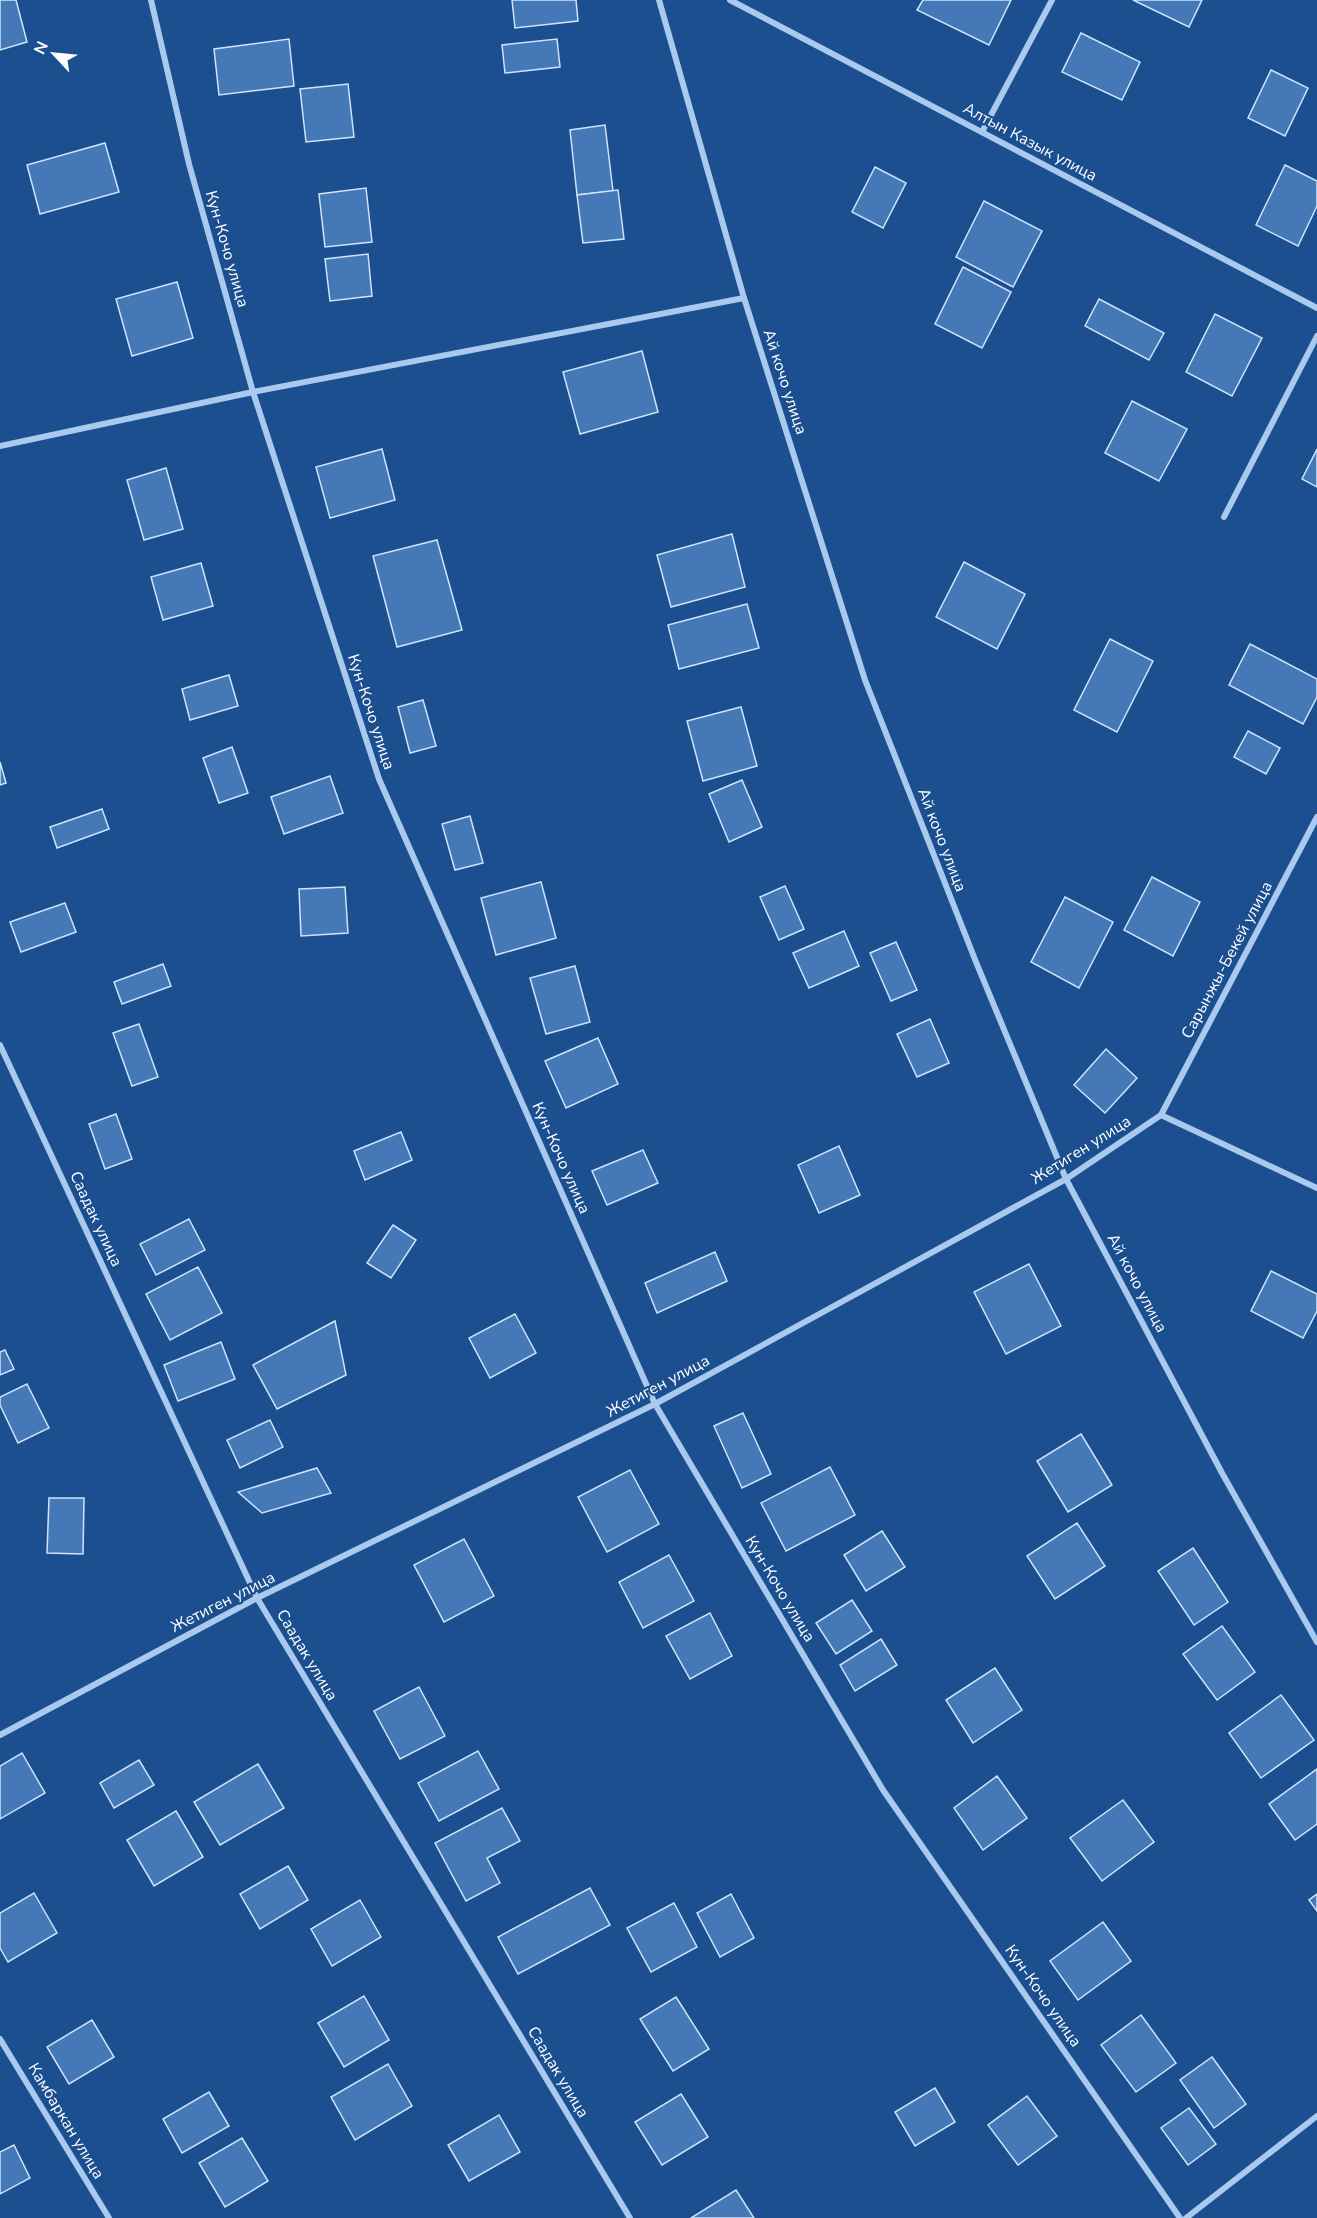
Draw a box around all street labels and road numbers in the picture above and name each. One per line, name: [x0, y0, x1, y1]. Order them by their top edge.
street label: Алтын Казык улица: [959, 97, 1101, 187]
street label: Кун-Кочо улица: [200, 188, 254, 310]
street label: Ай кочо улица: [758, 327, 812, 437]
street label: Кун-Кочо улица: [342, 651, 400, 773]
street label: Ай кочо улица: [912, 785, 972, 895]
street label: Сарынжы-Бекей улица: [1176, 877, 1278, 1043]
street label: Кун-Кочо улица: [526, 1099, 596, 1217]
street label: Жетиген улица: [1027, 1110, 1135, 1190]
street label: Саадак улица: [64, 1168, 128, 1270]
street label: Ай кочо улица: [1102, 1230, 1172, 1336]
street label: Жетиген улица: [602, 1349, 714, 1423]
street label: Кун-Кочо улица: [740, 1532, 820, 1646]
street label: Жетиген улица: [167, 1566, 279, 1638]
street label: Саадак улица: [271, 1605, 343, 1705]
street label: Кун-Кочо улица: [999, 1940, 1087, 2052]
street label: Саадак улица: [522, 2022, 594, 2122]
street label: Камбаркан улица: [23, 2059, 109, 2183]

